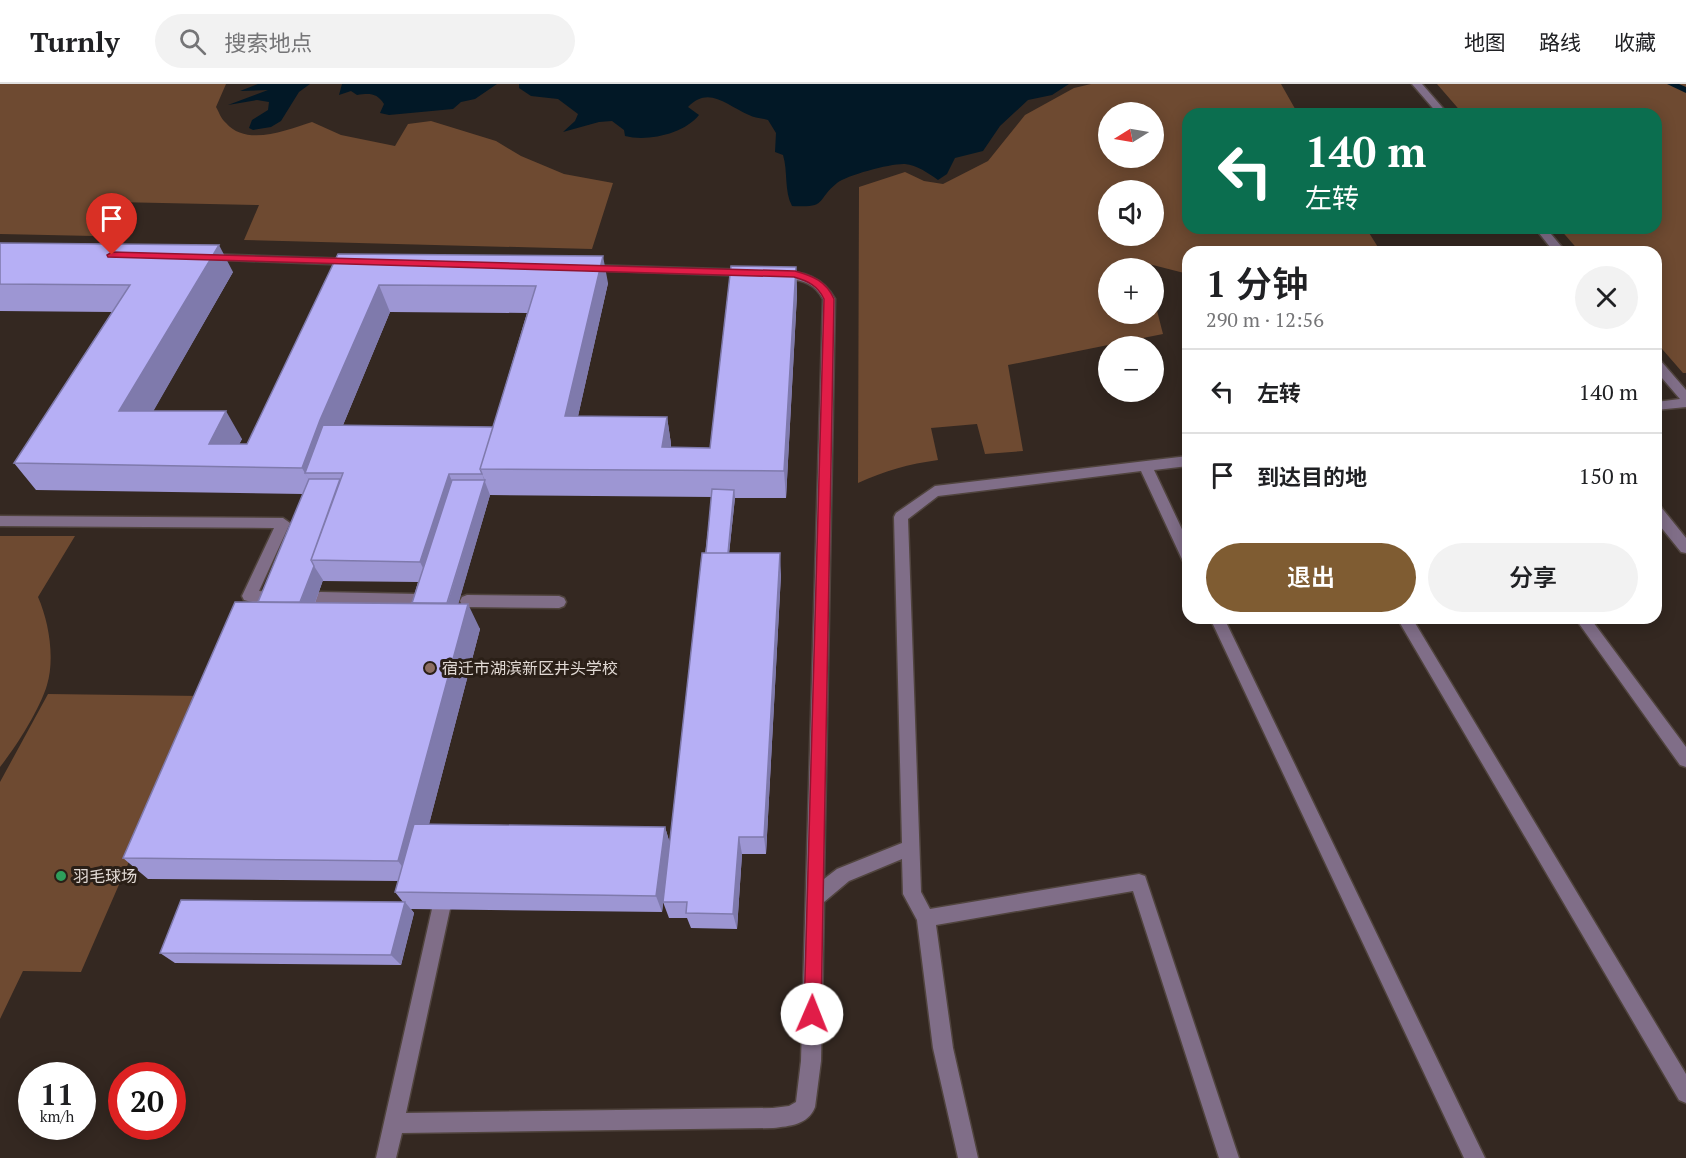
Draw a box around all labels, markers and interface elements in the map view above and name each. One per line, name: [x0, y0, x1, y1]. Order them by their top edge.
search box: [155, 14, 575, 68]
text: Turnly: [30, 23, 119, 60]
icon: search: [176, 25, 209, 58]
text: 搜索地点: [224, 28, 312, 57]
text: 地图: [1464, 28, 1506, 56]
text: 路线: [1539, 28, 1581, 56]
text: 收藏: [1614, 28, 1656, 56]
north arrow: [1098, 102, 1164, 168]
map controls: [1098, 102, 1164, 402]
text: 140 m: [1305, 123, 1426, 179]
icon: left: [1206, 132, 1284, 210]
button: sound: [1098, 180, 1164, 246]
text: 左转: [1305, 180, 1359, 216]
pin: [86, 193, 137, 255]
icon: arrive: [95, 202, 128, 235]
button: +: [1098, 258, 1164, 324]
text: 1 分钟: [1206, 260, 1308, 307]
button: close: [1575, 266, 1638, 329]
text: 290 m · 12:56: [1206, 306, 1324, 333]
button: −: [1098, 336, 1164, 402]
icon: left: [1206, 375, 1239, 408]
text: 140 m: [1578, 377, 1638, 406]
text: 左转: [1257, 378, 1301, 407]
icon: arrive: [1206, 459, 1239, 492]
text: 150 m: [1578, 461, 1638, 490]
text: 到达目的地: [1257, 462, 1367, 491]
button: 退出: [1206, 543, 1416, 612]
button: 分享: [1428, 543, 1638, 612]
place label: 宿迁市湖滨新区井头学校: [442, 657, 618, 679]
marker: 宿迁市湖滨新区井头学校: [423, 661, 437, 675]
place label: 羽毛球场: [73, 865, 137, 887]
marker: 羽毛球场: [54, 869, 68, 883]
position arrow: [780, 982, 844, 1046]
speed limit sign: 20: [108, 1062, 186, 1140]
text: 11: [40, 1074, 74, 1114]
text: km/h: [40, 1106, 74, 1126]

